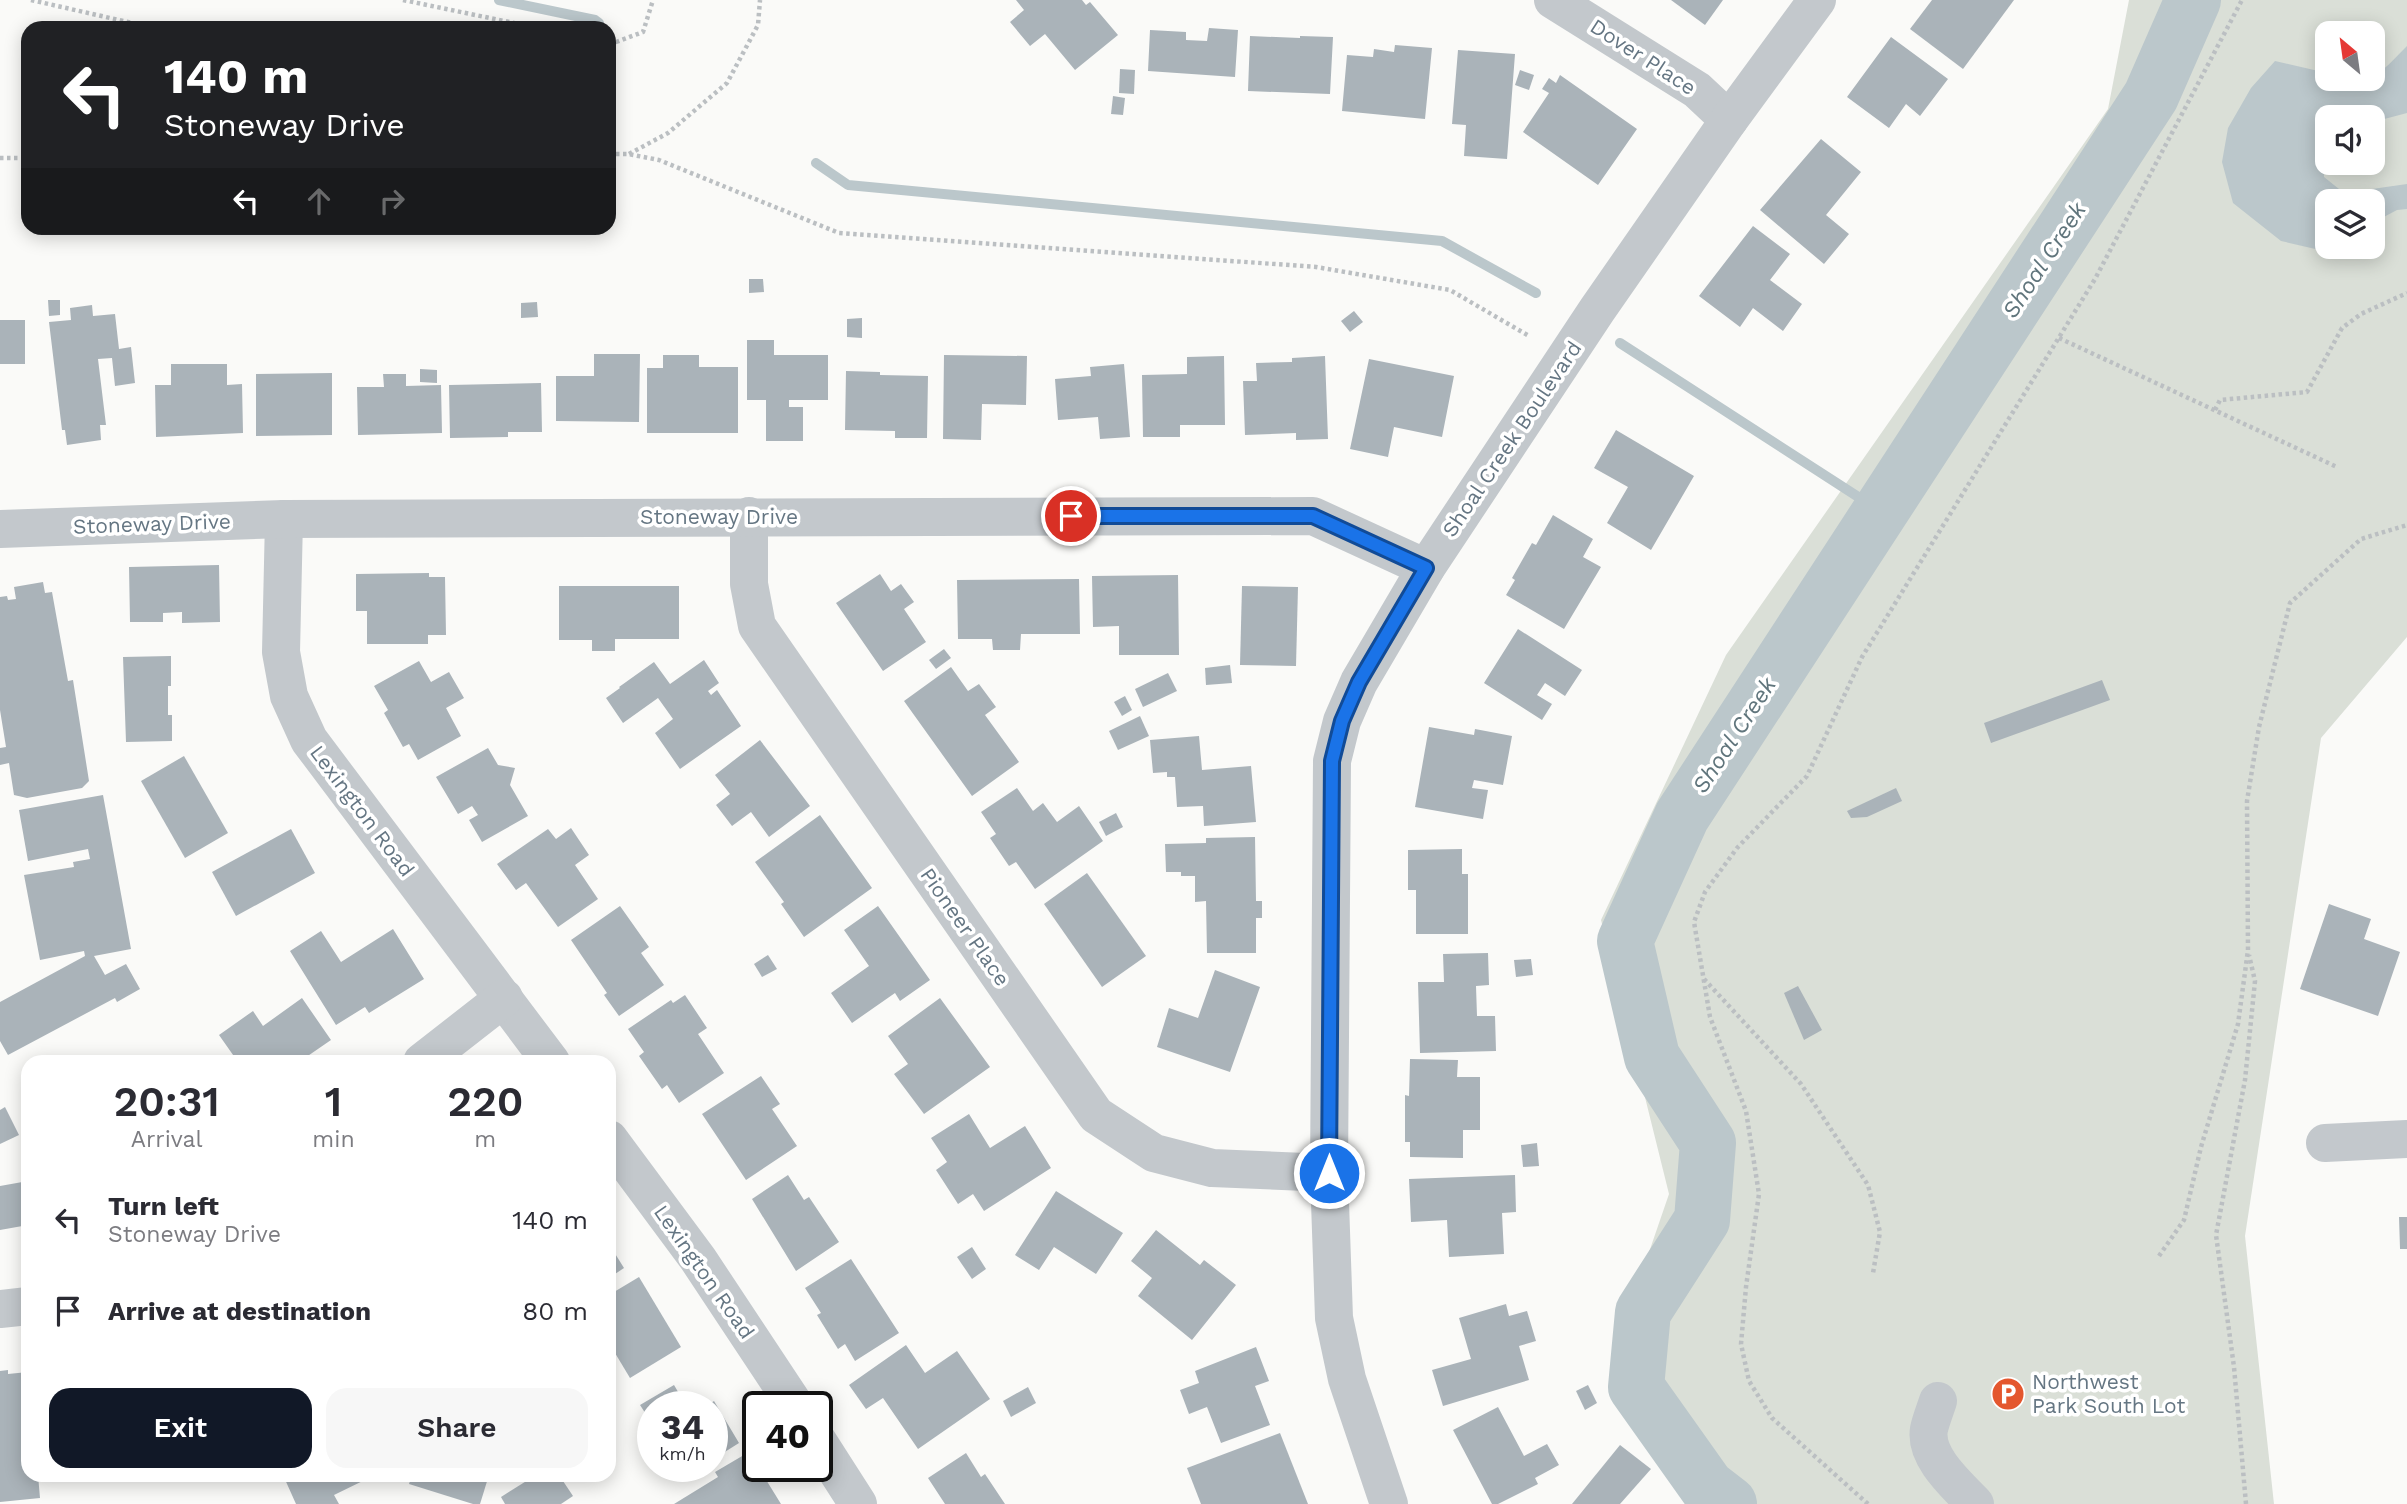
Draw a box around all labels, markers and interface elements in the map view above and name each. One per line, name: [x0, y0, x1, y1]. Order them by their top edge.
street label: Dover Place: [1586, 13, 1701, 100]
north arrow: [2315, 21, 2385, 91]
map controls: [2315, 21, 2385, 259]
text: 140 m: [164, 47, 308, 105]
icon: left: [49, 49, 140, 140]
button: sound: [2315, 105, 2385, 175]
text: Stoneway Drive: [164, 106, 405, 144]
icon: left: [227, 182, 265, 220]
icon: ahead: [300, 182, 338, 220]
icon: right: [373, 182, 411, 220]
button: layers: [2315, 189, 2385, 259]
water label: Shoal Creek: [1997, 196, 2093, 323]
street label: Shoal Creek Boulevard: [1437, 336, 1586, 541]
pin: [1041, 486, 1101, 546]
icon: arrive: [1052, 497, 1090, 535]
street label: Stoneway Drive: [640, 504, 798, 529]
street label: Stoneway Drive: [73, 508, 231, 539]
water label: Shoal Creek: [1687, 671, 1783, 798]
street label: Lexington Road: [305, 740, 420, 881]
street label: Pioneer Place: [915, 863, 1015, 991]
text: 20:31: [114, 1077, 220, 1126]
text: 1: [325, 1077, 342, 1126]
text: 220: [447, 1077, 524, 1126]
text: Arrival: [131, 1126, 203, 1153]
text: min: [312, 1126, 355, 1153]
text: m: [474, 1126, 496, 1153]
position arrow: [1292, 1136, 1366, 1210]
text: Turn left: [108, 1191, 219, 1221]
street label: Lexington Road: [649, 1200, 760, 1343]
icon: left: [49, 1201, 87, 1239]
text: 140 m: [512, 1205, 588, 1235]
text: Stoneway Drive: [108, 1221, 281, 1248]
icon: arrive: [49, 1292, 87, 1330]
text: Arrive at destination: [108, 1296, 371, 1326]
text: 80 m: [522, 1296, 588, 1326]
place label: Northwest Park South Lot: [2032, 1369, 2186, 1418]
parking icon: Northwest Park South Lot: [1989, 1375, 2027, 1413]
button: Exit: [49, 1388, 312, 1468]
button: Share: [326, 1388, 588, 1468]
speed limit sign: 40: [742, 1391, 833, 1482]
text: 34: [661, 1406, 704, 1448]
text: km/h: [659, 1443, 706, 1464]

